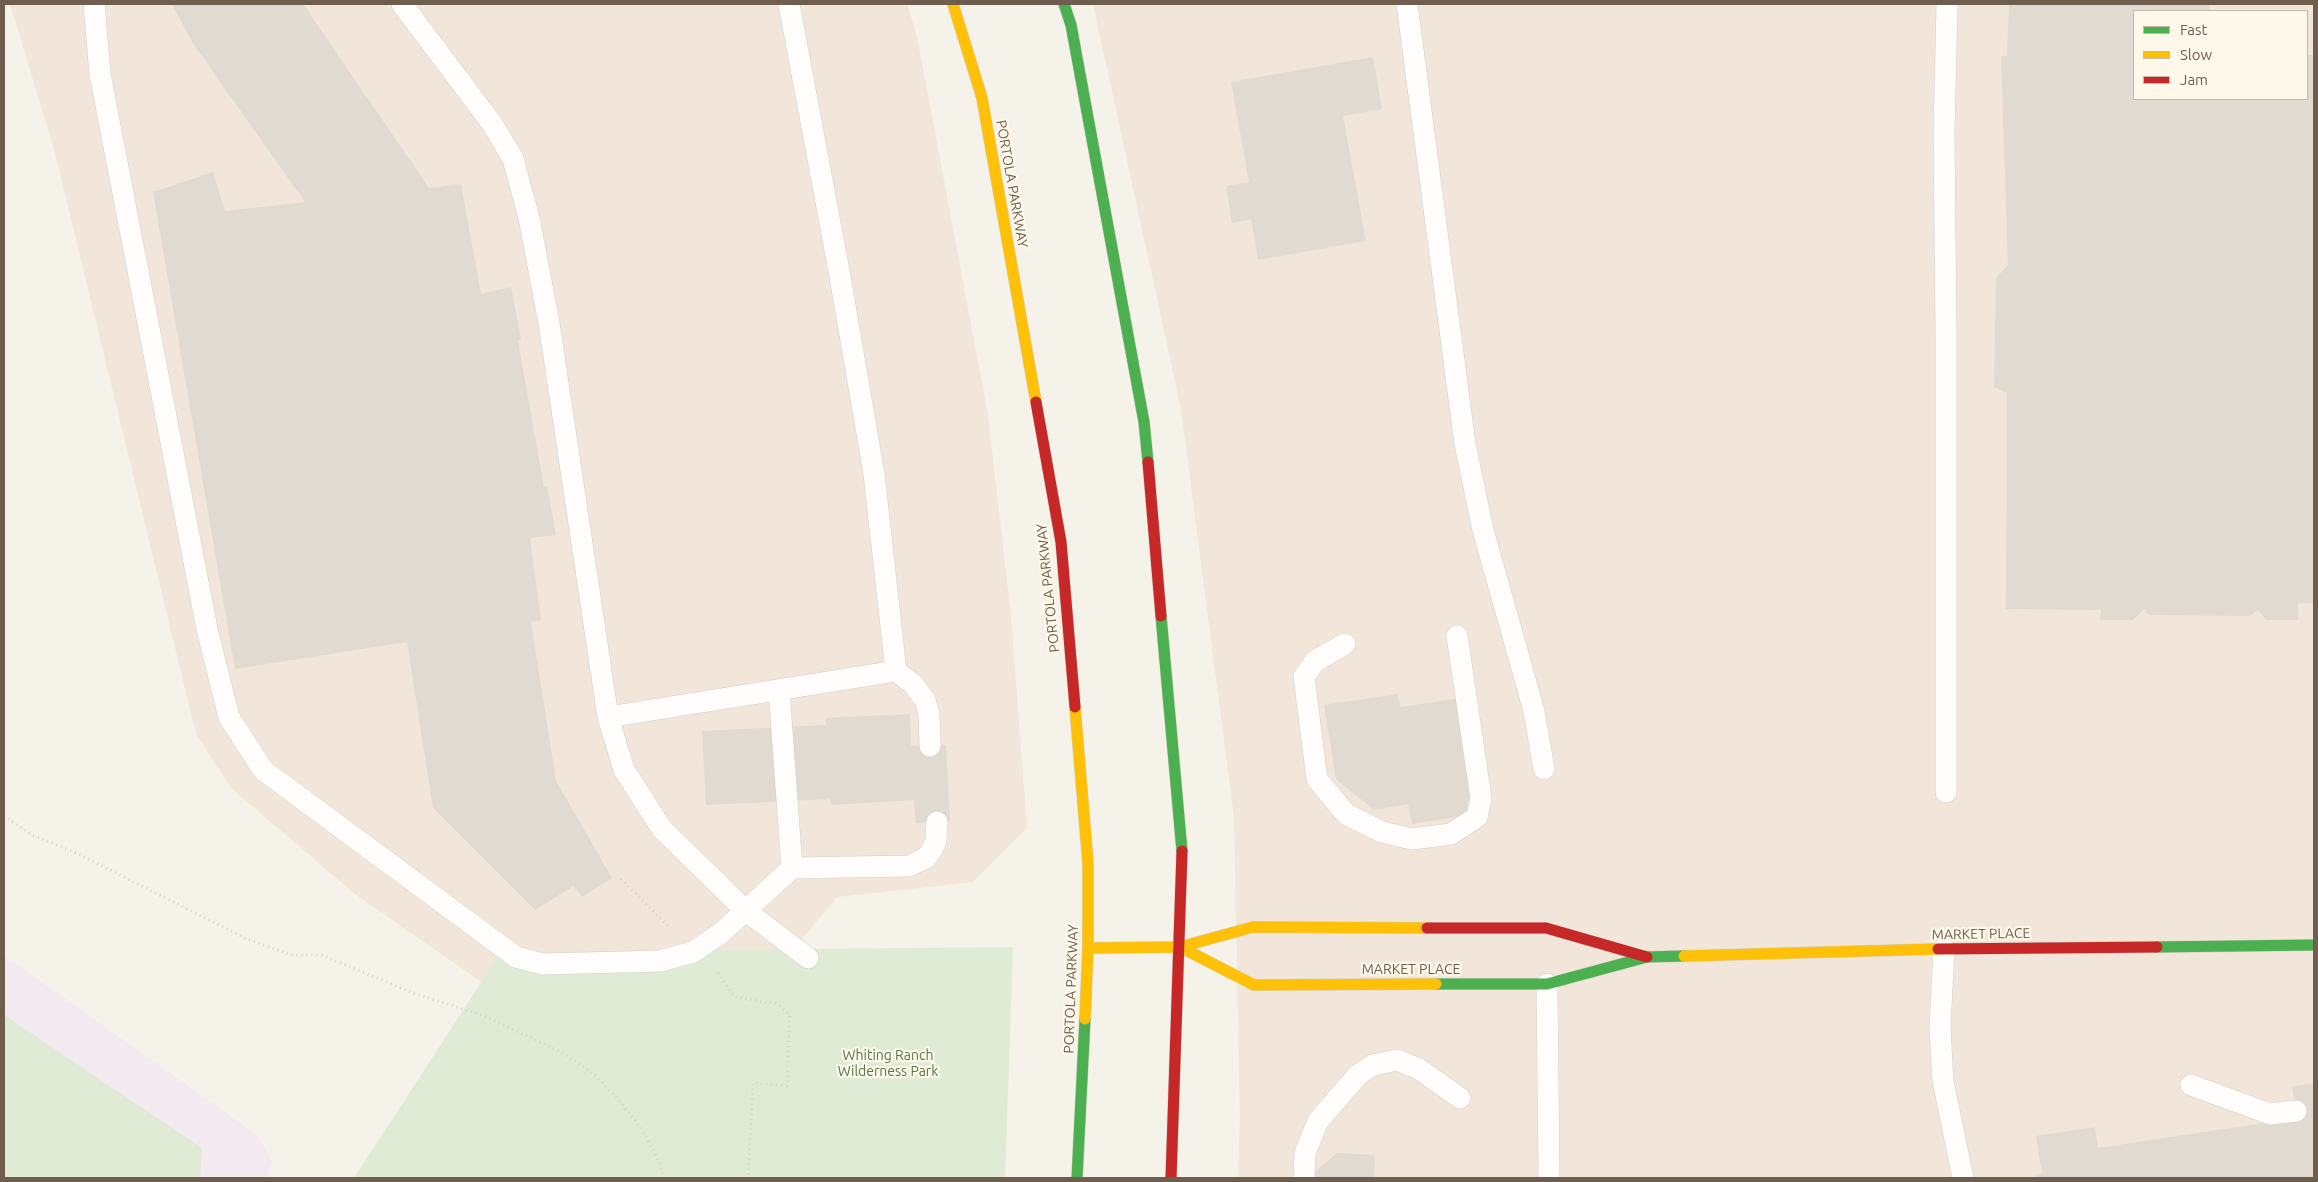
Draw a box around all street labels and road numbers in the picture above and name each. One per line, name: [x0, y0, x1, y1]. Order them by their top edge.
street label: PORTOLA PARKWAY: [992, 119, 1032, 249]
street label: PORTOLA PARKWAY: [1033, 523, 1063, 653]
street label: PORTOLA PARKWAY: [1060, 924, 1082, 1054]
street label: MARKET PLACE: [1932, 925, 2030, 943]
street label: MARKET PLACE: [1362, 961, 1460, 977]

